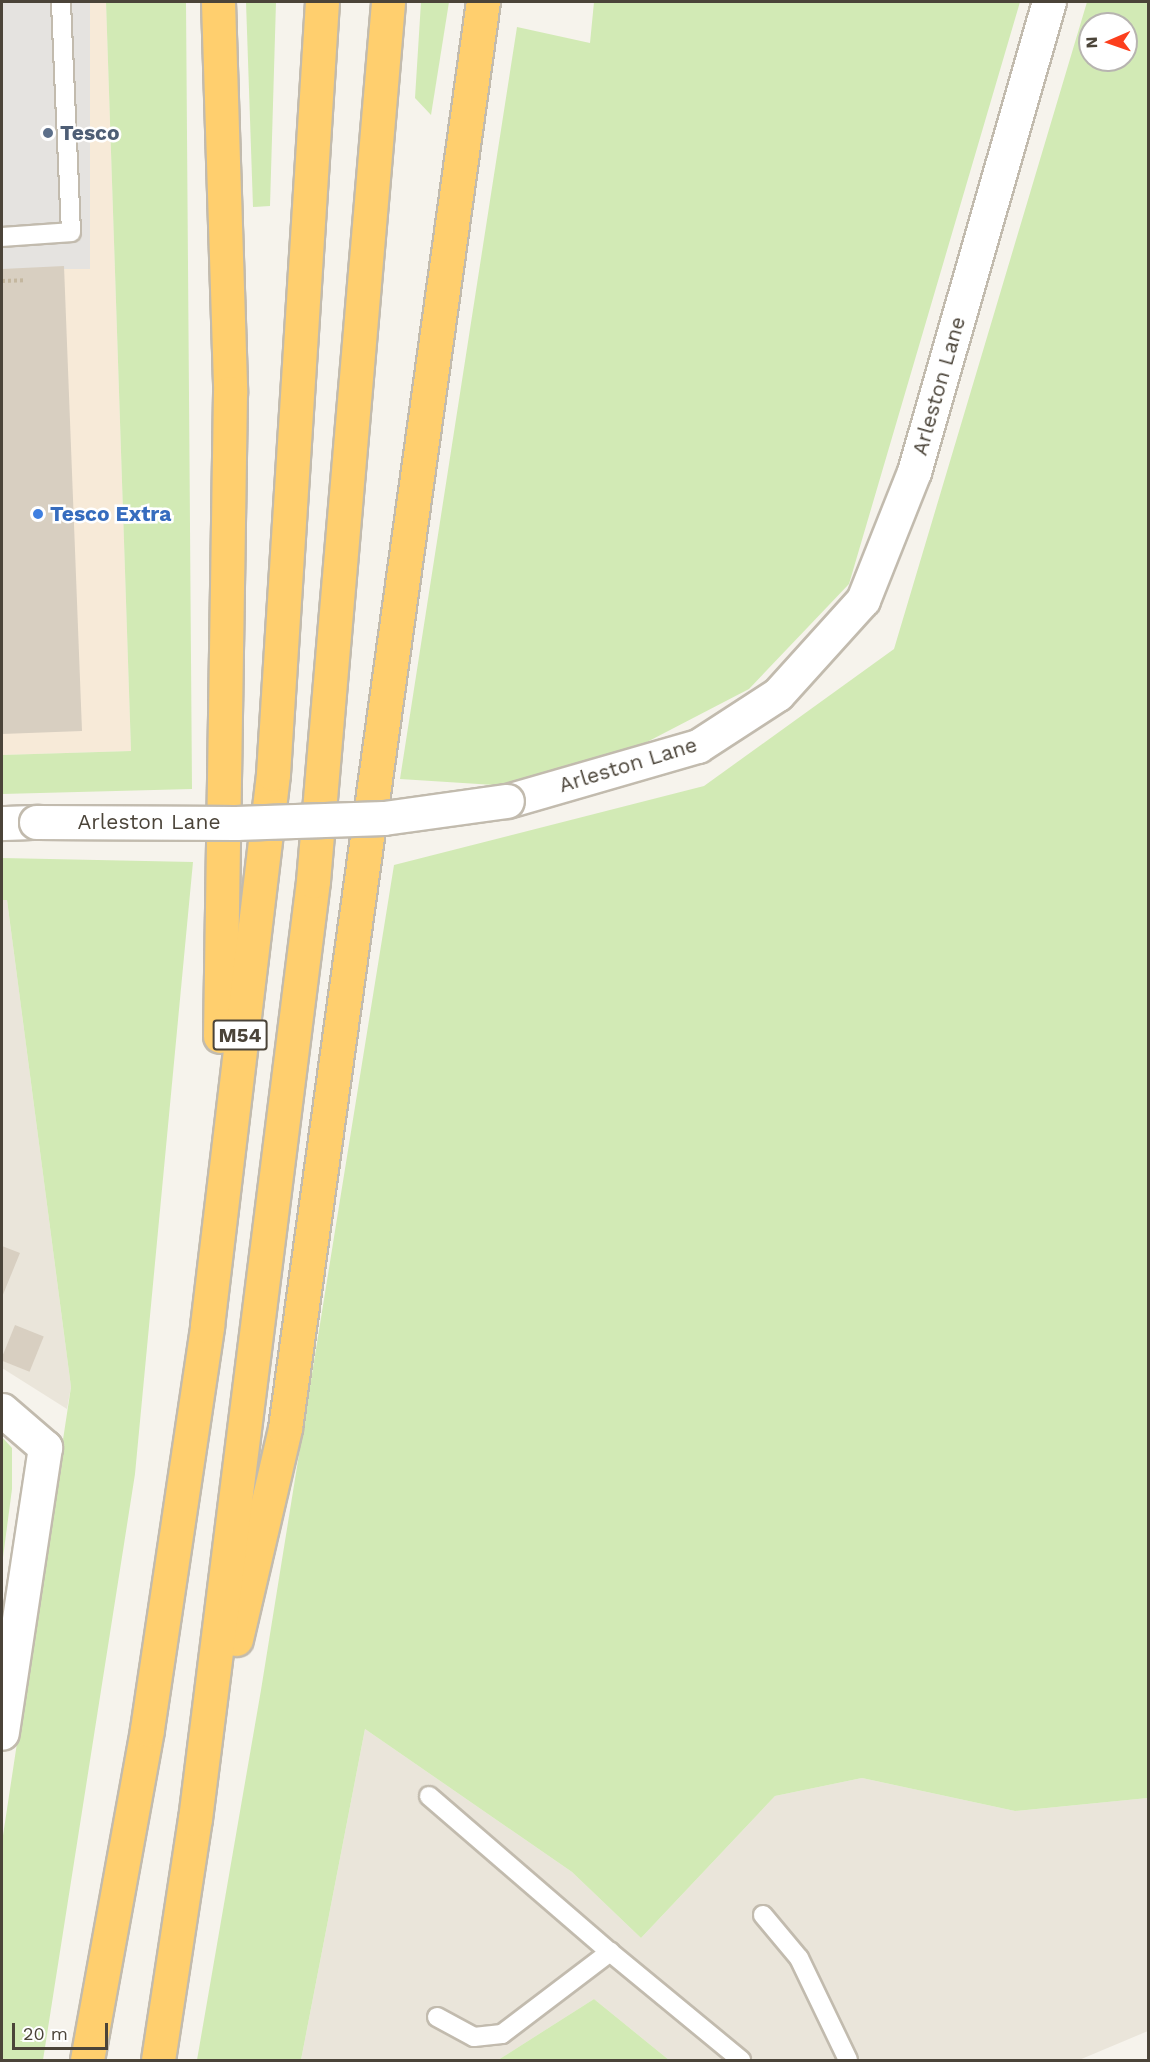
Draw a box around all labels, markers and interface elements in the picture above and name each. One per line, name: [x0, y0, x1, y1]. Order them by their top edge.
north arrow: [1078, 12, 1138, 72]
text: N: [1082, 36, 1101, 49]
place label: Tesco: [60, 120, 120, 146]
marker: Tesco: [41, 126, 55, 140]
street label: Arleston Lane: [907, 314, 971, 458]
place label: Tesco Extra: [50, 501, 171, 527]
marker: Tesco Extra: [31, 507, 45, 521]
street label: Arleston Lane: [556, 732, 700, 798]
street label: Arleston Lane: [77, 809, 221, 835]
road number: M54: [212, 1018, 268, 1052]
scale bar: [15, 2011, 111, 2049]
text: 20 m: [23, 2023, 68, 2044]

